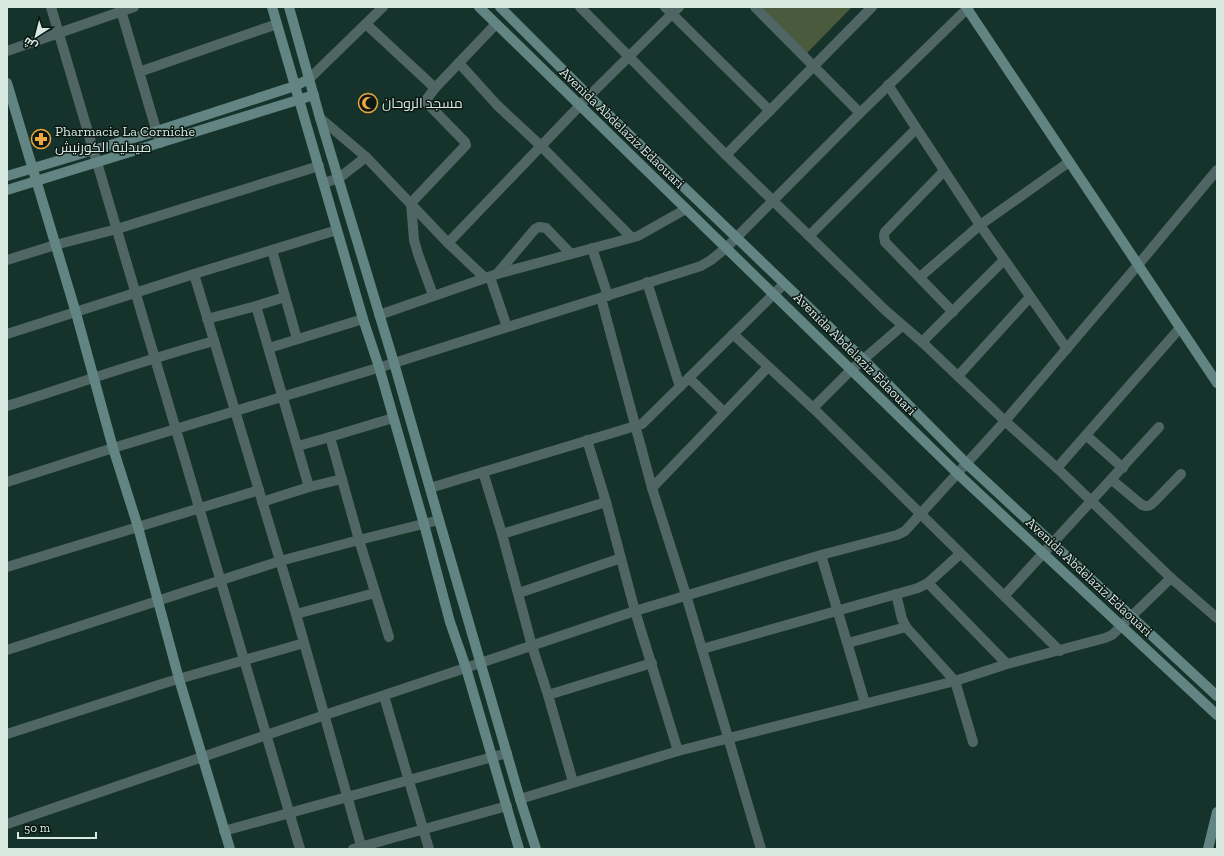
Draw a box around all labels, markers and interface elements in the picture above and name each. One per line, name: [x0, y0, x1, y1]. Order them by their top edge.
north arrow: [16, 16, 56, 56]
text: ش: [21, 34, 40, 53]
street label: Avenida Abdelaziz Edaouari: [556, 64, 688, 192]
mosque icon: مسجد الروحان: [357, 92, 379, 114]
place label: مسجد الروحان: [382, 95, 463, 112]
place label: Pharmacie La Corniche صيدلية الكورنيش: [55, 123, 195, 156]
pharmacy icon: Pharmacie La Corniche صيدلية الكورنيش: [30, 128, 52, 150]
street label: Avenida Abdelaziz Edaouari: [790, 289, 920, 419]
street label: Avenida Abdelaziz Edaouari: [1022, 514, 1156, 640]
scale bar: [18, 814, 96, 840]
text: 50 m: [24, 821, 51, 835]

